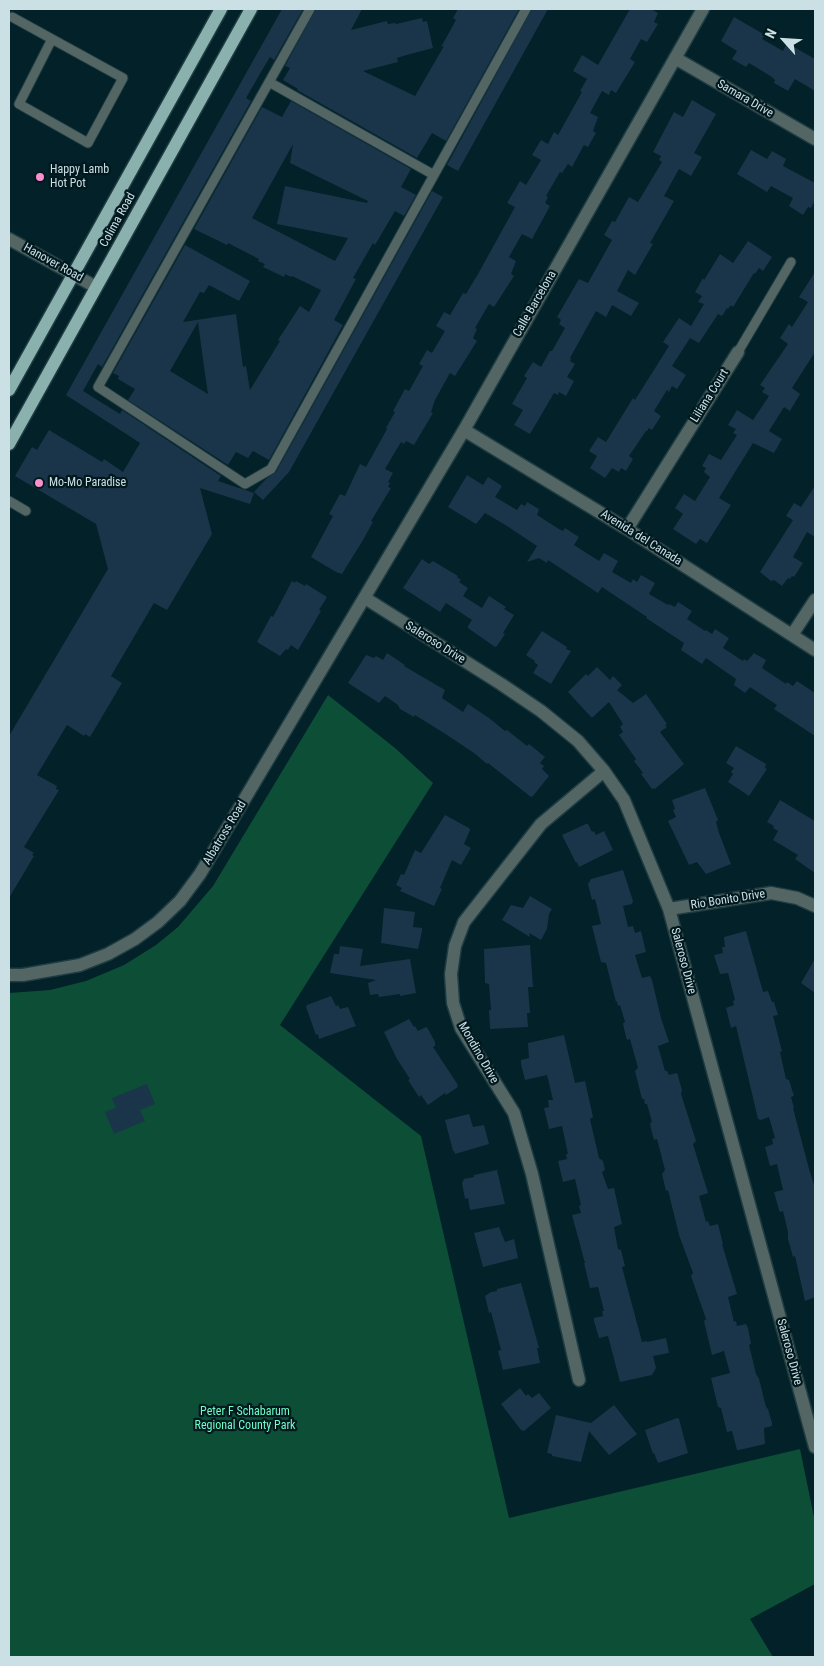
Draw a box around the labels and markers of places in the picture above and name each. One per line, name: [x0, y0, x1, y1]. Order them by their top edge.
place label: Happy Lamb Hot Pot: [50, 163, 109, 191]
marker: Happy Lamb Hot Pot: [34, 171, 46, 183]
place label: Mo-Mo Paradise: [49, 476, 126, 490]
marker: Mo-Mo Paradise: [33, 477, 45, 489]

